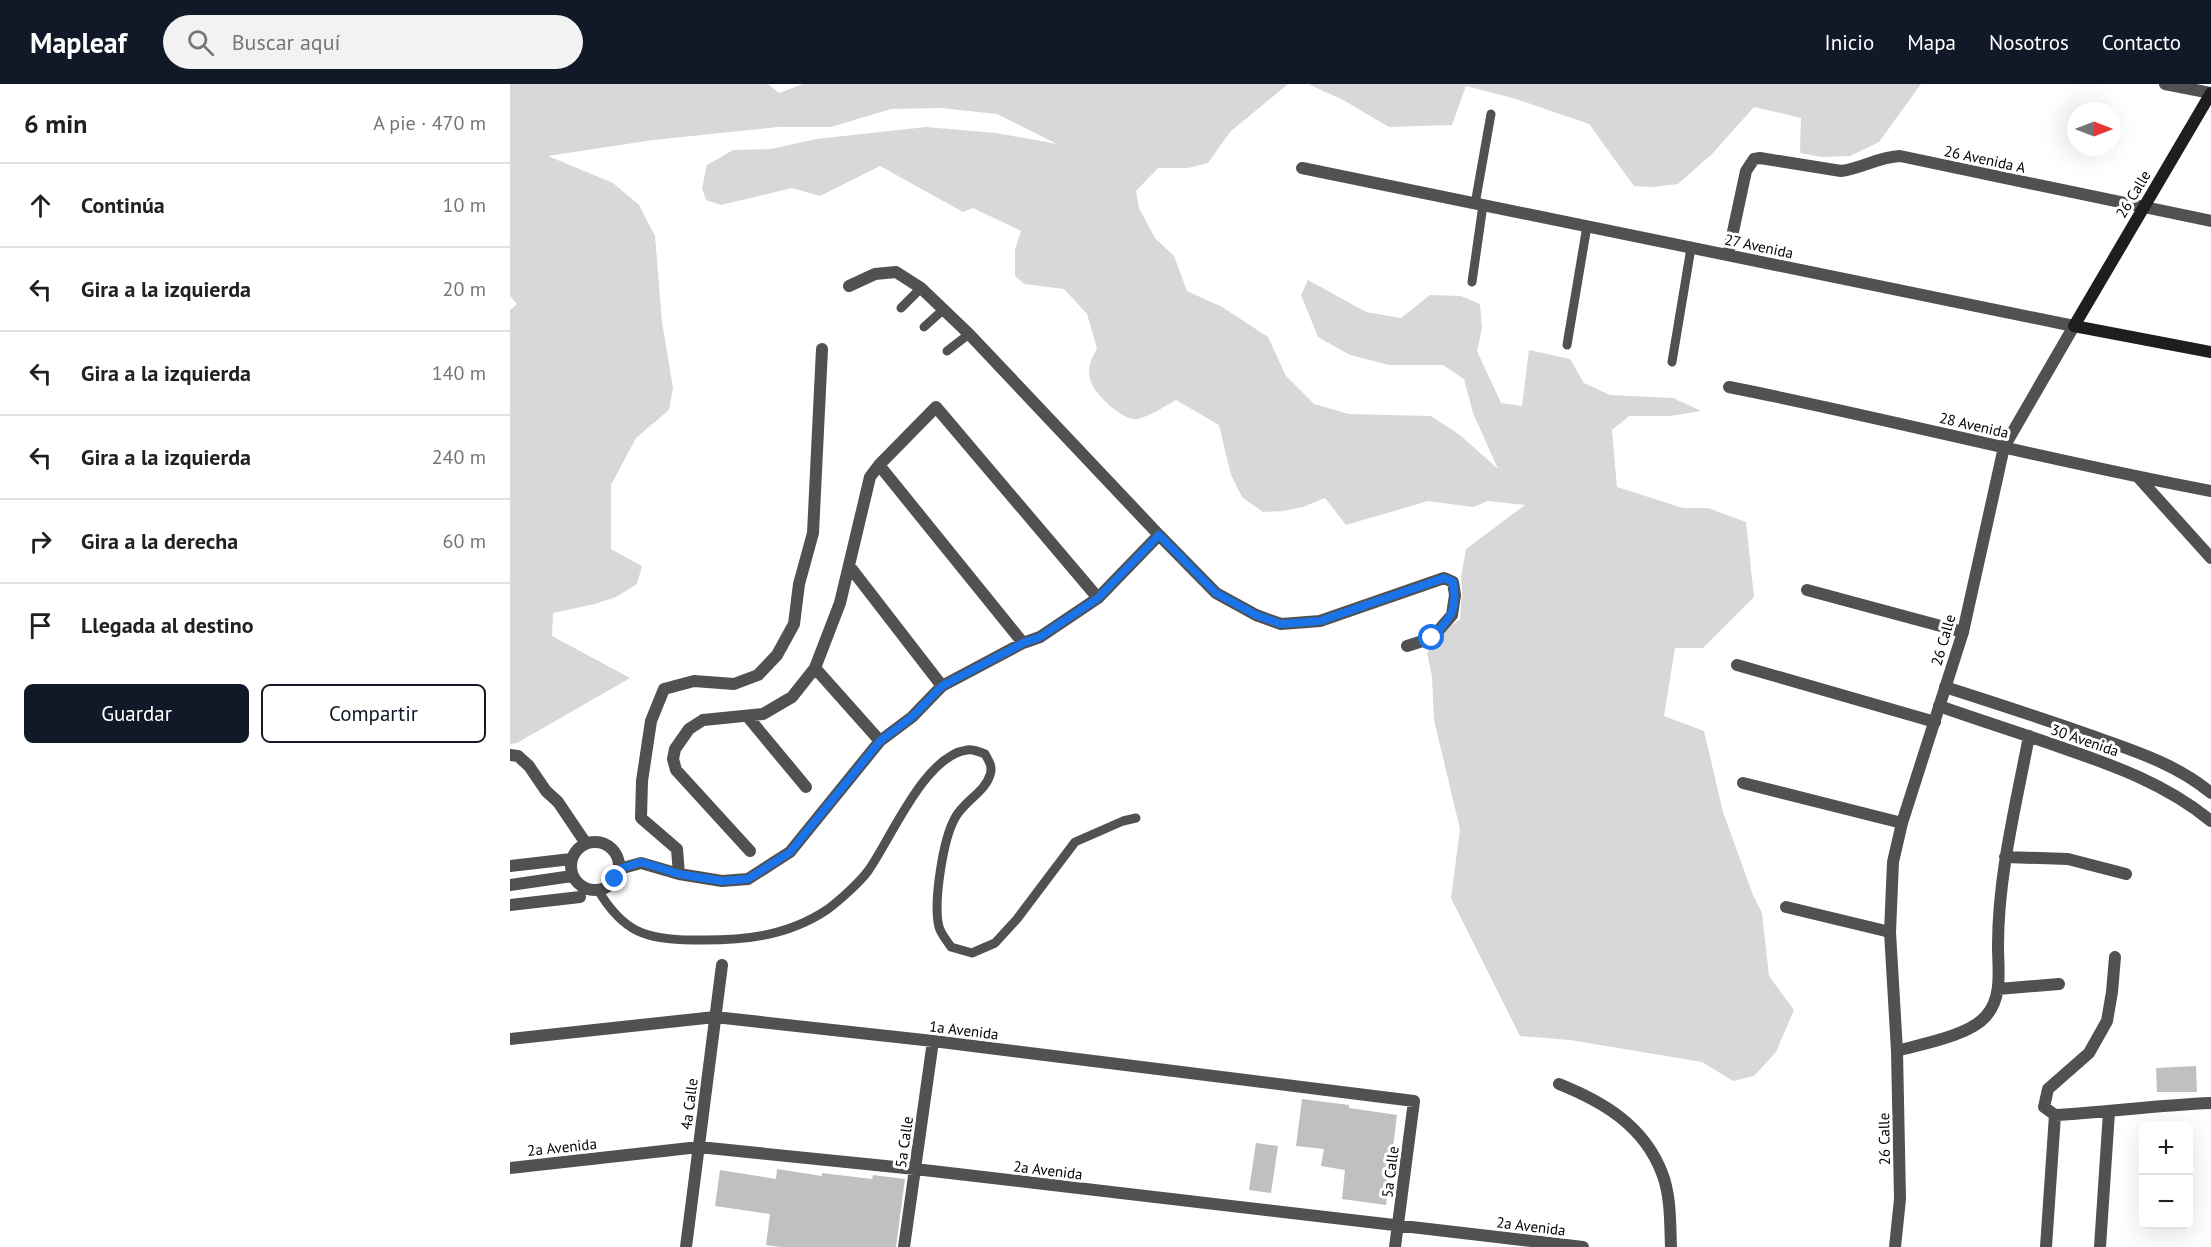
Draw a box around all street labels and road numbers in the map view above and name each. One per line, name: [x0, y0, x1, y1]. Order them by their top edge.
street label: 26 Avenida A: [1943, 141, 2028, 177]
street label: 26 Calle: [2111, 167, 2155, 221]
street label: 27 Avenida: [1723, 229, 1795, 263]
street label: 28 Avenida: [1937, 408, 2011, 442]
street label: 26 Calle: [1927, 612, 1959, 668]
street label: 30 Avenida: [2049, 720, 2121, 760]
street label: 1a Avenida: [928, 1016, 1000, 1044]
street label: 4a Calle: [676, 1077, 702, 1131]
street label: 26 Calle: [1874, 1113, 1894, 1165]
street label: 5a Calle: [891, 1115, 917, 1169]
street label: 2a Avenida: [526, 1134, 598, 1160]
street label: 5a Calle: [1377, 1145, 1403, 1199]
street label: 2a Avenida: [1012, 1156, 1084, 1184]
street label: 2a Avenida: [1495, 1212, 1567, 1240]

